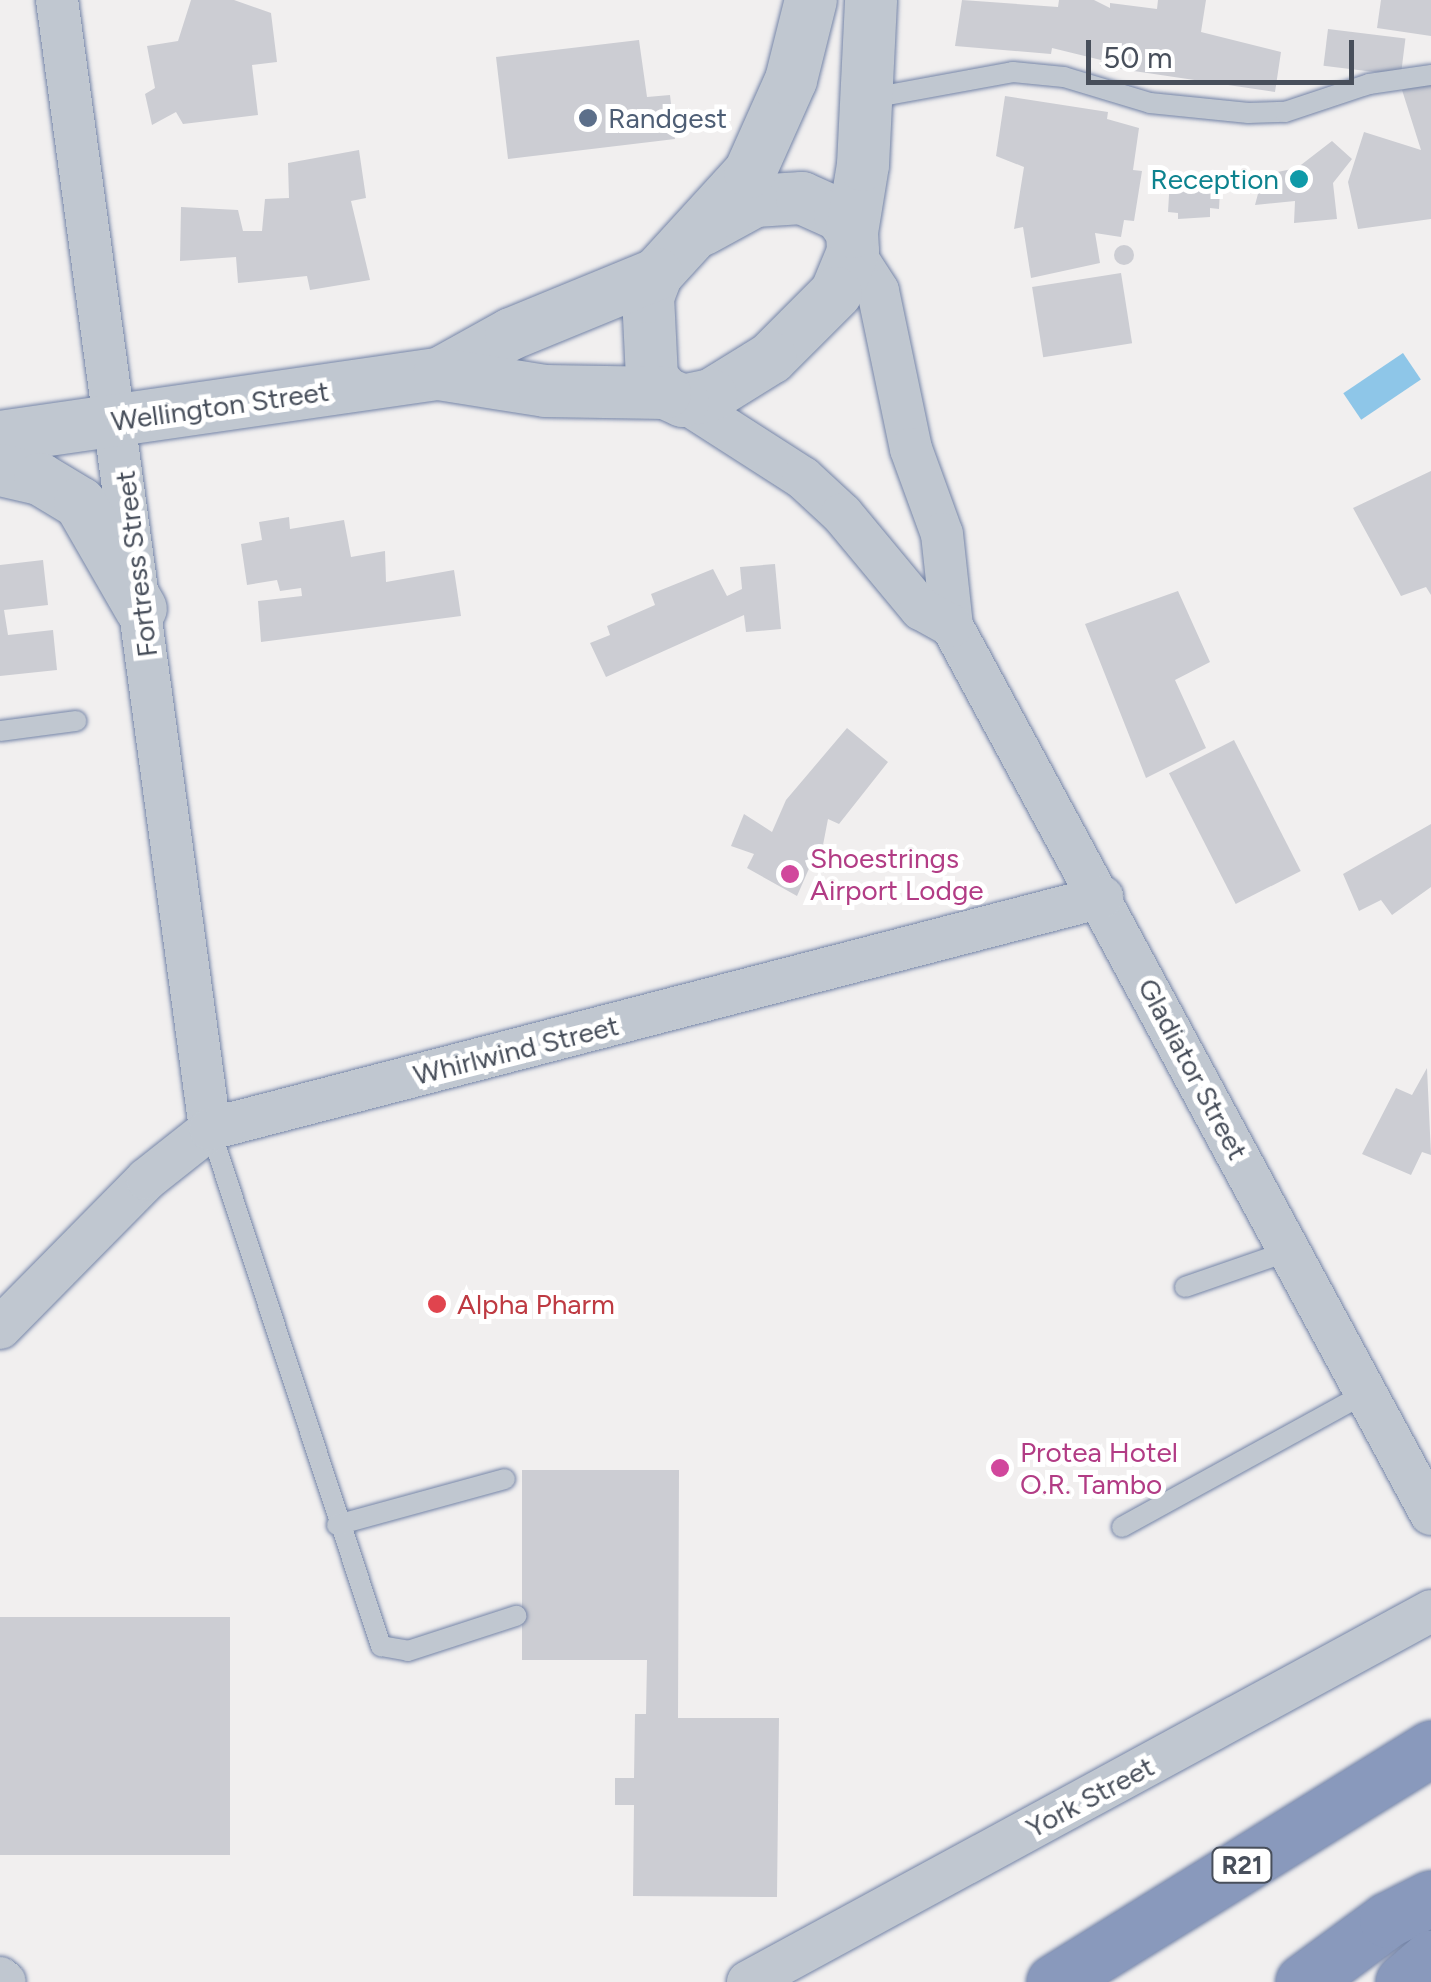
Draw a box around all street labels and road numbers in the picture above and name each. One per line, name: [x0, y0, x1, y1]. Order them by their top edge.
street label: Wellington Street: [109, 374, 331, 438]
street label: Fortress Street: [108, 469, 164, 659]
street label: Gladiator Street: [1131, 973, 1255, 1165]
street label: Whirlwind Street: [410, 1008, 622, 1092]
street label: York Street: [1020, 1749, 1160, 1845]
road number: R21: [1210, 1845, 1274, 1885]

